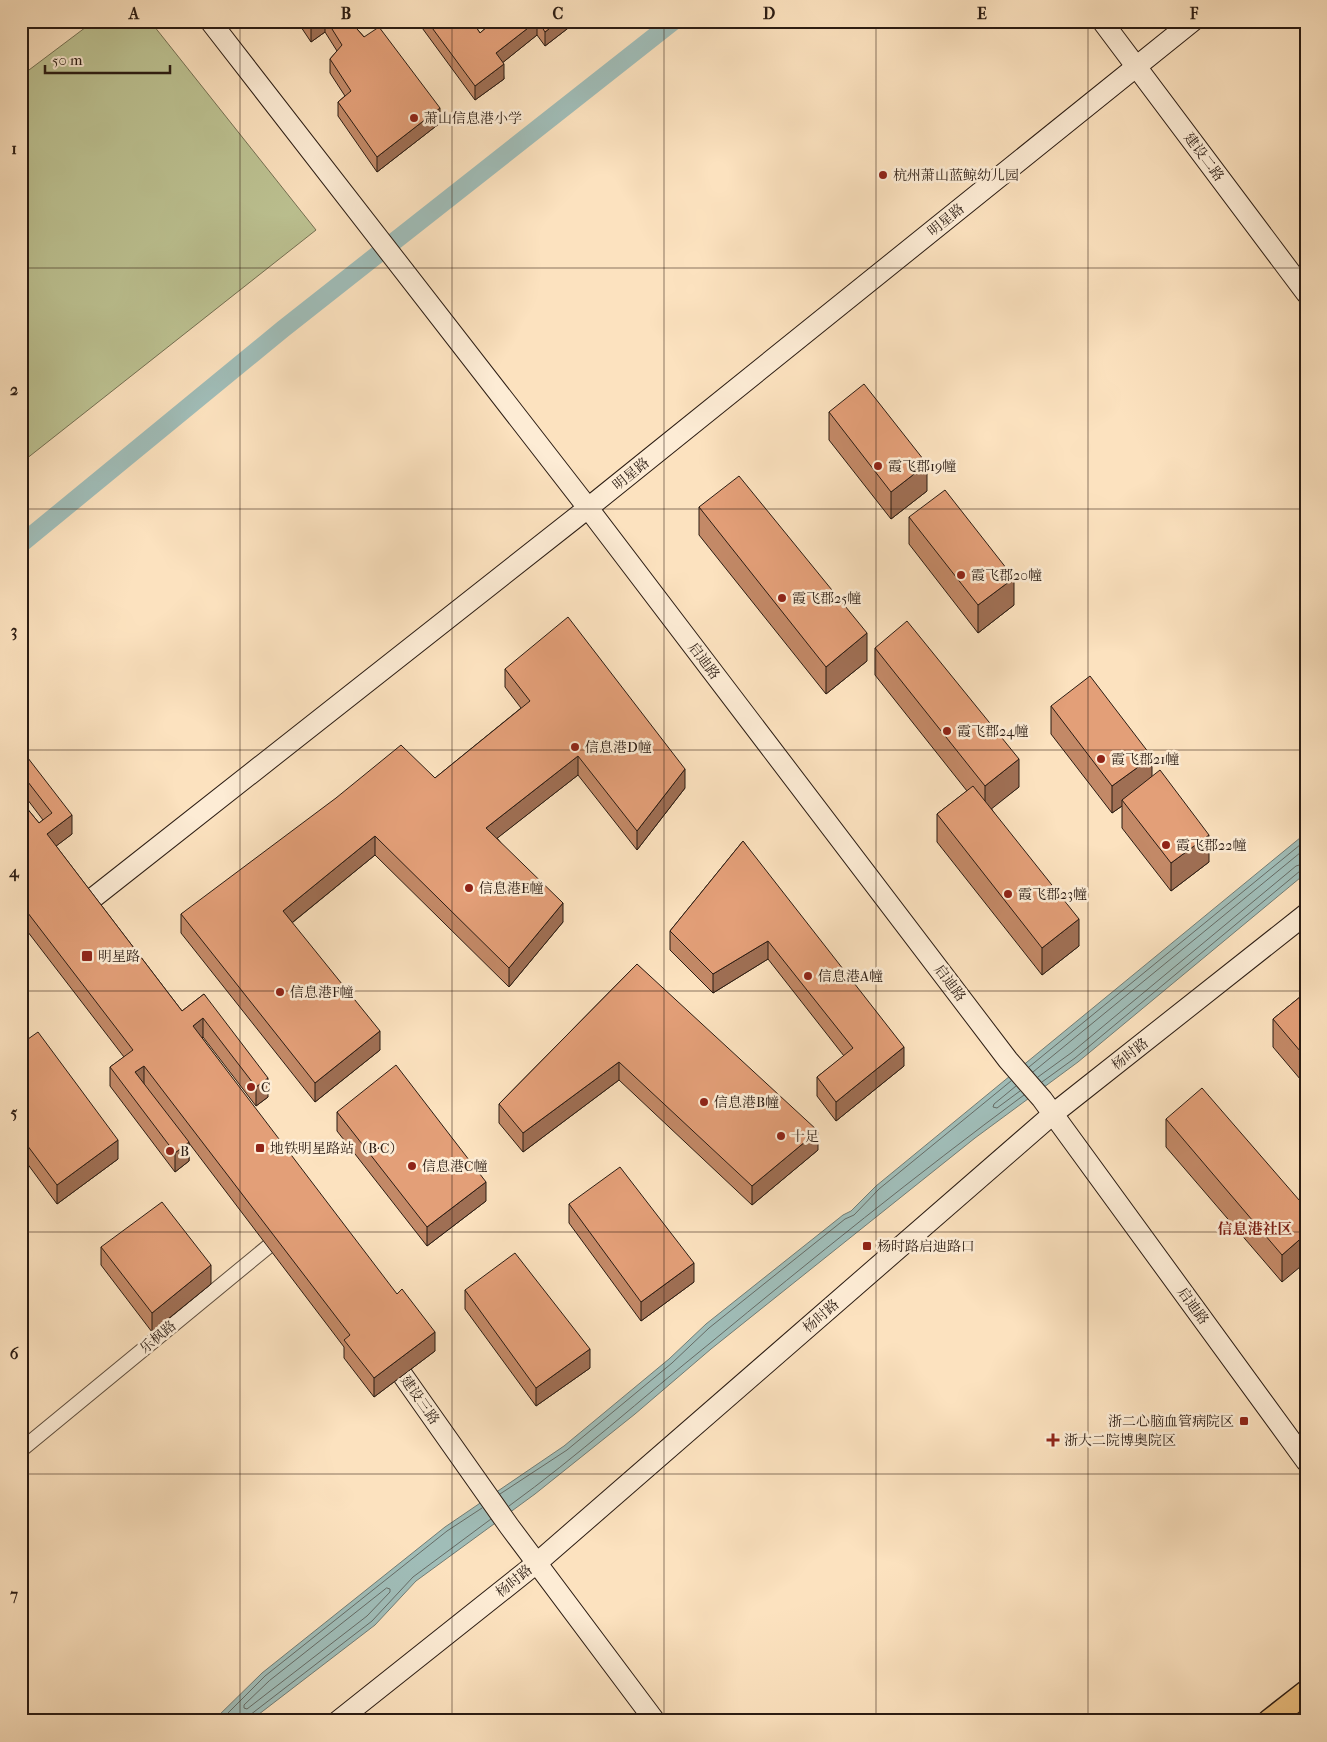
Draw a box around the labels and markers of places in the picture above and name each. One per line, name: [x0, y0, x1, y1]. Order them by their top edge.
place label: 萧山信息港小学: [424, 110, 522, 127]
marker: 萧山信息港小学: [408, 112, 420, 124]
place label: 杭州萧山蓝鲸幼儿园: [893, 167, 1019, 184]
marker: 杭州萧山蓝鲸幼儿园: [877, 169, 889, 181]
place label: 霞飞郡19幢: [888, 458, 956, 475]
marker: 霞飞郡19幢: [872, 460, 884, 472]
place label: 霞飞郡20幢: [971, 567, 1042, 584]
marker: 霞飞郡20幢: [955, 569, 967, 581]
place label: 霞飞郡25幢: [792, 590, 861, 607]
marker: 霞飞郡25幢: [776, 592, 788, 604]
place label: 霞飞郡24幢: [957, 723, 1028, 740]
marker: 霞飞郡24幢: [941, 725, 953, 737]
place label: 信息港D幢: [585, 739, 652, 756]
marker: 信息港D幢: [569, 741, 581, 753]
place label: 霞飞郡21幢: [1111, 751, 1179, 768]
marker: 霞飞郡21幢: [1095, 753, 1107, 765]
place label: 霞飞郡22幢: [1176, 837, 1246, 854]
marker: 霞飞郡22幢: [1160, 839, 1172, 851]
place label: 信息港E幢: [479, 880, 544, 897]
marker: 信息港E幢: [463, 882, 475, 894]
place label: 霞飞郡23幢: [1018, 886, 1087, 903]
marker: 霞飞郡23幢: [1002, 888, 1014, 900]
place label: 明星路: [98, 948, 140, 965]
marker: 明星路: [80, 949, 94, 963]
place label: 信息港A幢: [818, 968, 883, 985]
marker: 信息港A幢: [802, 970, 814, 982]
place label: 信息港F幢: [290, 984, 354, 1001]
marker: 信息港F幢: [274, 986, 286, 998]
place label: C: [261, 1079, 270, 1096]
marker: C: [245, 1081, 257, 1093]
place label: 信息港B幢: [714, 1094, 779, 1111]
marker: 信息港B幢: [698, 1096, 710, 1108]
place label: 十足: [791, 1128, 819, 1145]
marker: 十足: [775, 1130, 787, 1142]
place label: 地铁明星路站（B·C）: [270, 1140, 403, 1157]
marker: 地铁明星路站（B·C）: [254, 1142, 266, 1154]
place label: B: [180, 1143, 189, 1160]
marker: B: [164, 1145, 176, 1157]
place label: 信息港C幢: [422, 1158, 487, 1175]
marker: 信息港C幢: [406, 1160, 418, 1172]
place label: 杨时路启迪路口: [877, 1238, 975, 1255]
marker: 杨时路启迪路口: [861, 1240, 873, 1252]
place label: 浙二心脑血管病院区: [1108, 1413, 1234, 1430]
marker: 浙二心脑血管病院区: [1238, 1415, 1250, 1427]
place label: 浙大二院博奥院区: [1064, 1432, 1176, 1449]
marker: 浙大二院博奥院区: [1046, 1433, 1060, 1447]

